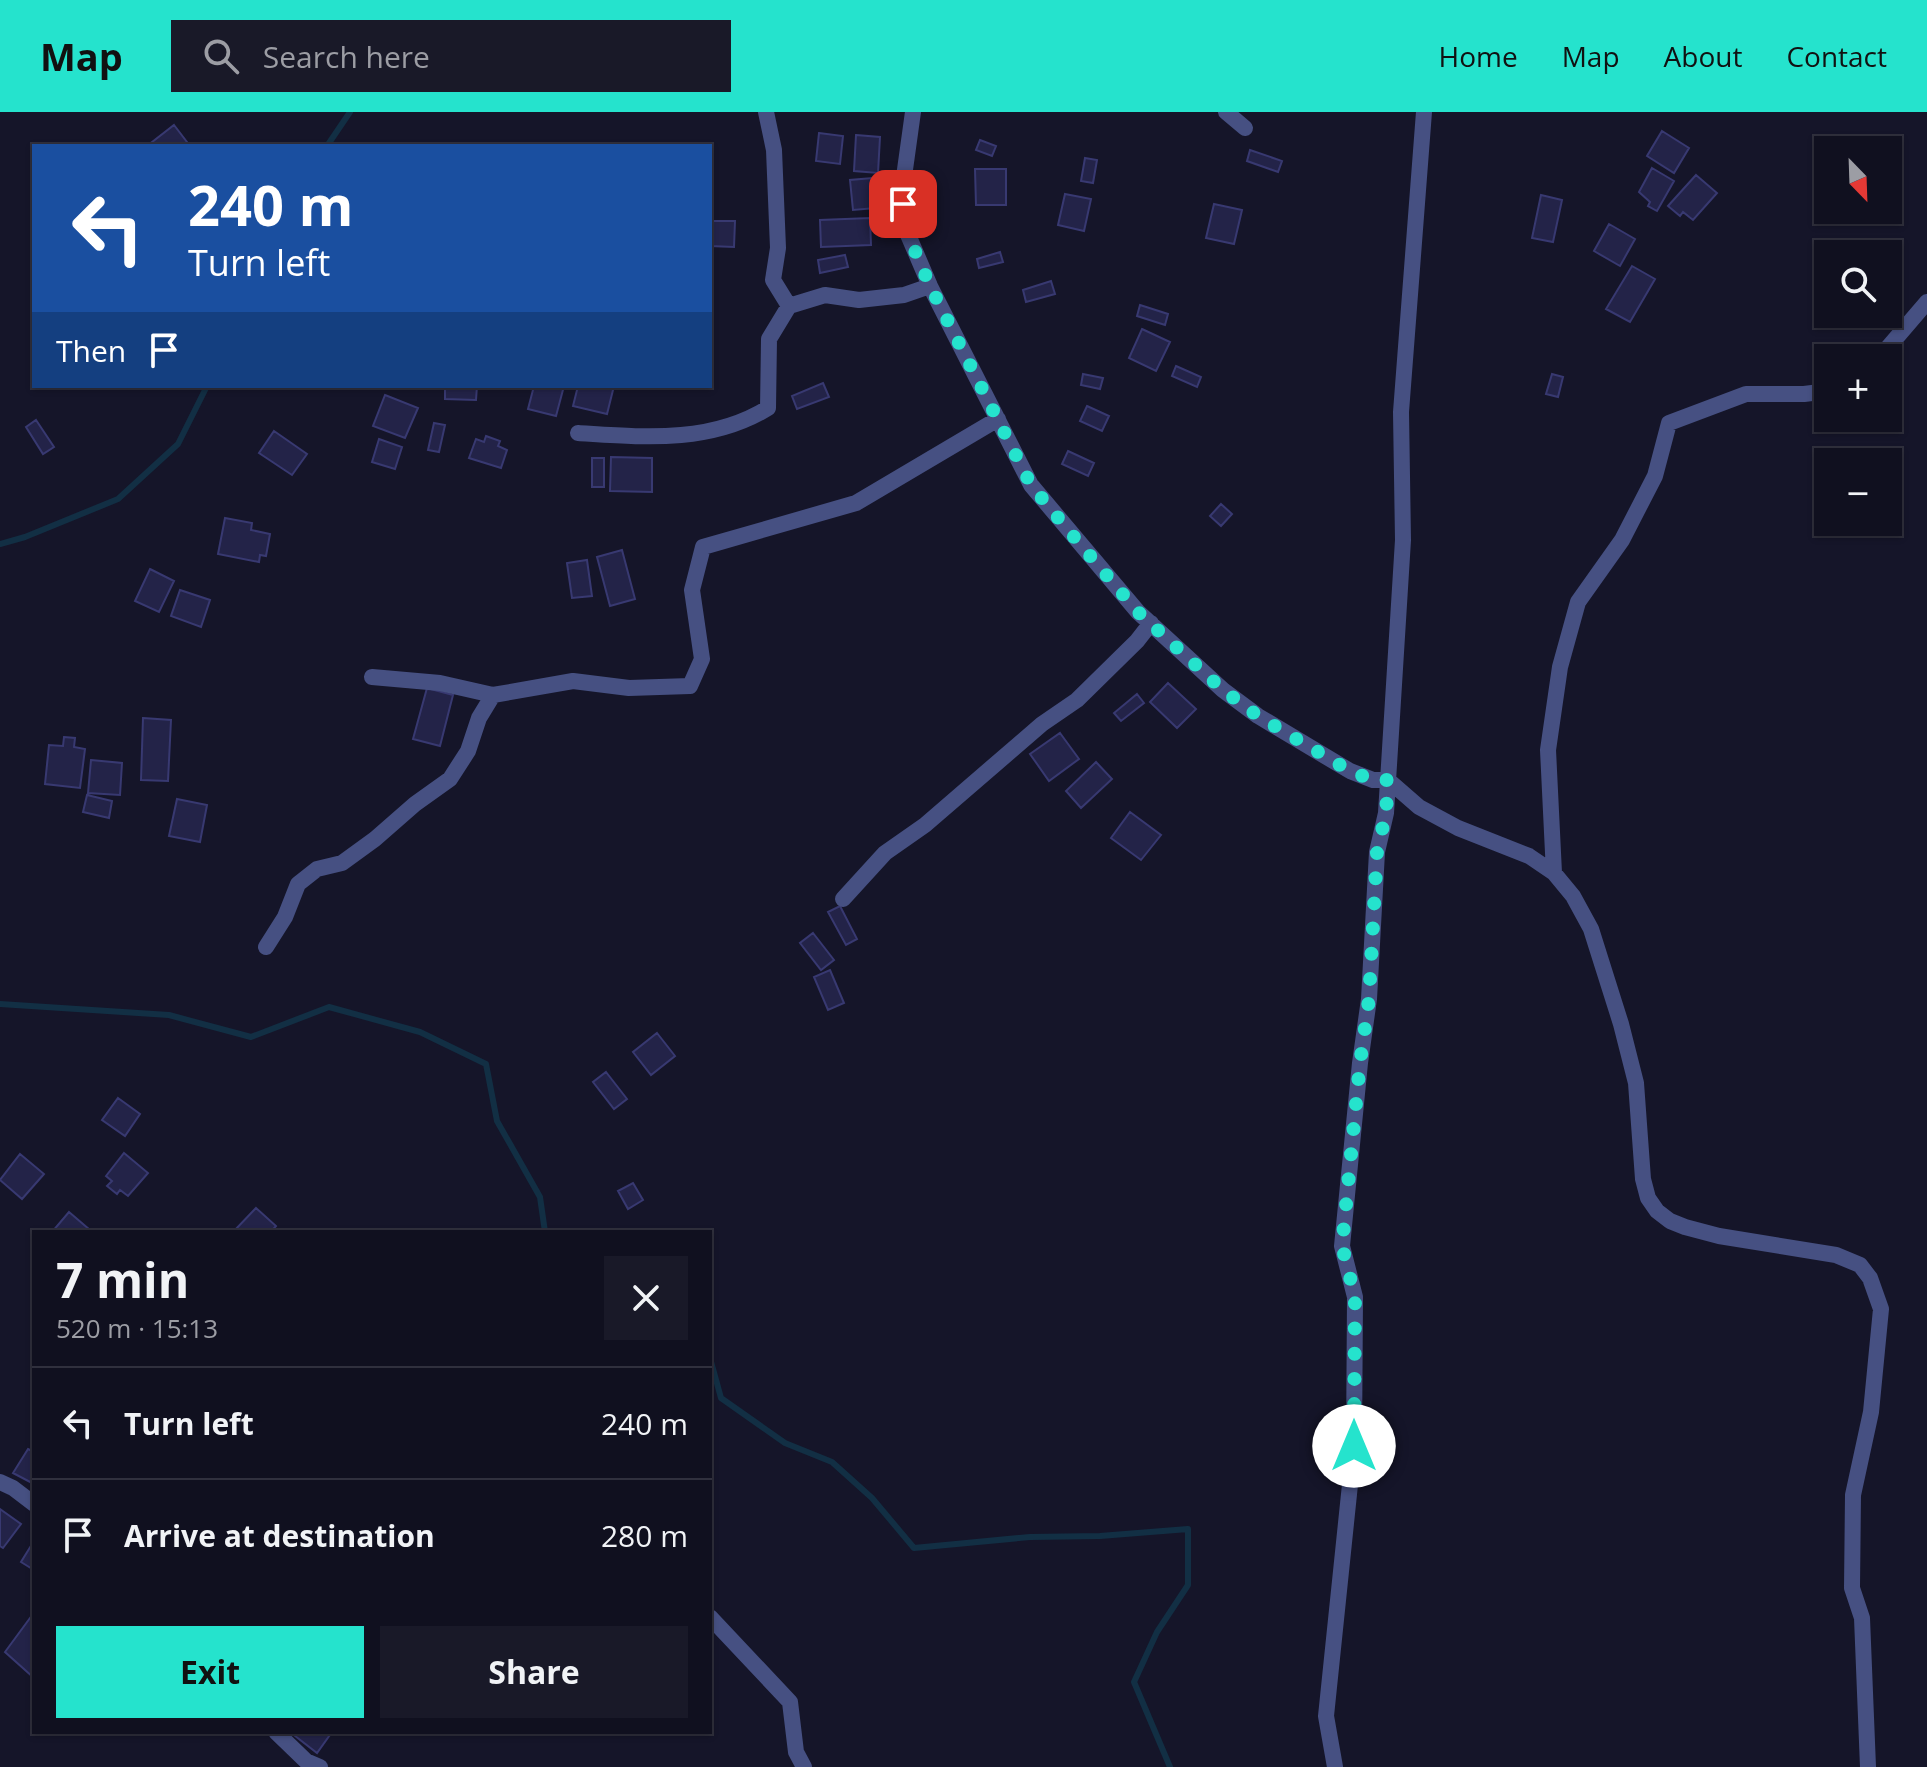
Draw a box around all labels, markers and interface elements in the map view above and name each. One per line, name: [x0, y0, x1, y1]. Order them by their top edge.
search box: [171, 20, 731, 92]
text: Map: [40, 30, 123, 82]
icon: search: [199, 34, 243, 78]
text: Search here: [263, 36, 430, 77]
text: Home: [1439, 37, 1518, 75]
text: Map: [1562, 37, 1620, 75]
text: About: [1664, 37, 1742, 75]
text: Contact: [1786, 37, 1887, 75]
north arrow: [1814, 136, 1902, 224]
map controls: [1814, 136, 1902, 536]
text: 240 m: [188, 166, 354, 242]
pin: [869, 170, 937, 238]
icon: left: [56, 176, 160, 280]
icon: arrive: [881, 182, 925, 226]
text: Turn left: [188, 238, 330, 287]
button: search: [1814, 240, 1902, 328]
icon: arrive: [142, 328, 186, 372]
text: Then: [56, 330, 126, 371]
button: +: [1814, 344, 1902, 432]
button: −: [1814, 448, 1902, 536]
text: 7 min: [56, 1247, 189, 1312]
button: close: [604, 1256, 688, 1340]
text: 520 m · 15:13: [56, 1310, 218, 1346]
icon: left: [56, 1401, 100, 1445]
text: Turn left: [124, 1403, 254, 1444]
text: 240 m: [601, 1403, 688, 1444]
position arrow: [1312, 1404, 1396, 1488]
icon: arrive: [56, 1513, 100, 1557]
text: Arrive at destination: [124, 1515, 435, 1556]
text: 280 m: [601, 1515, 688, 1556]
button: Exit: [56, 1626, 364, 1718]
button: Share: [380, 1626, 688, 1718]

